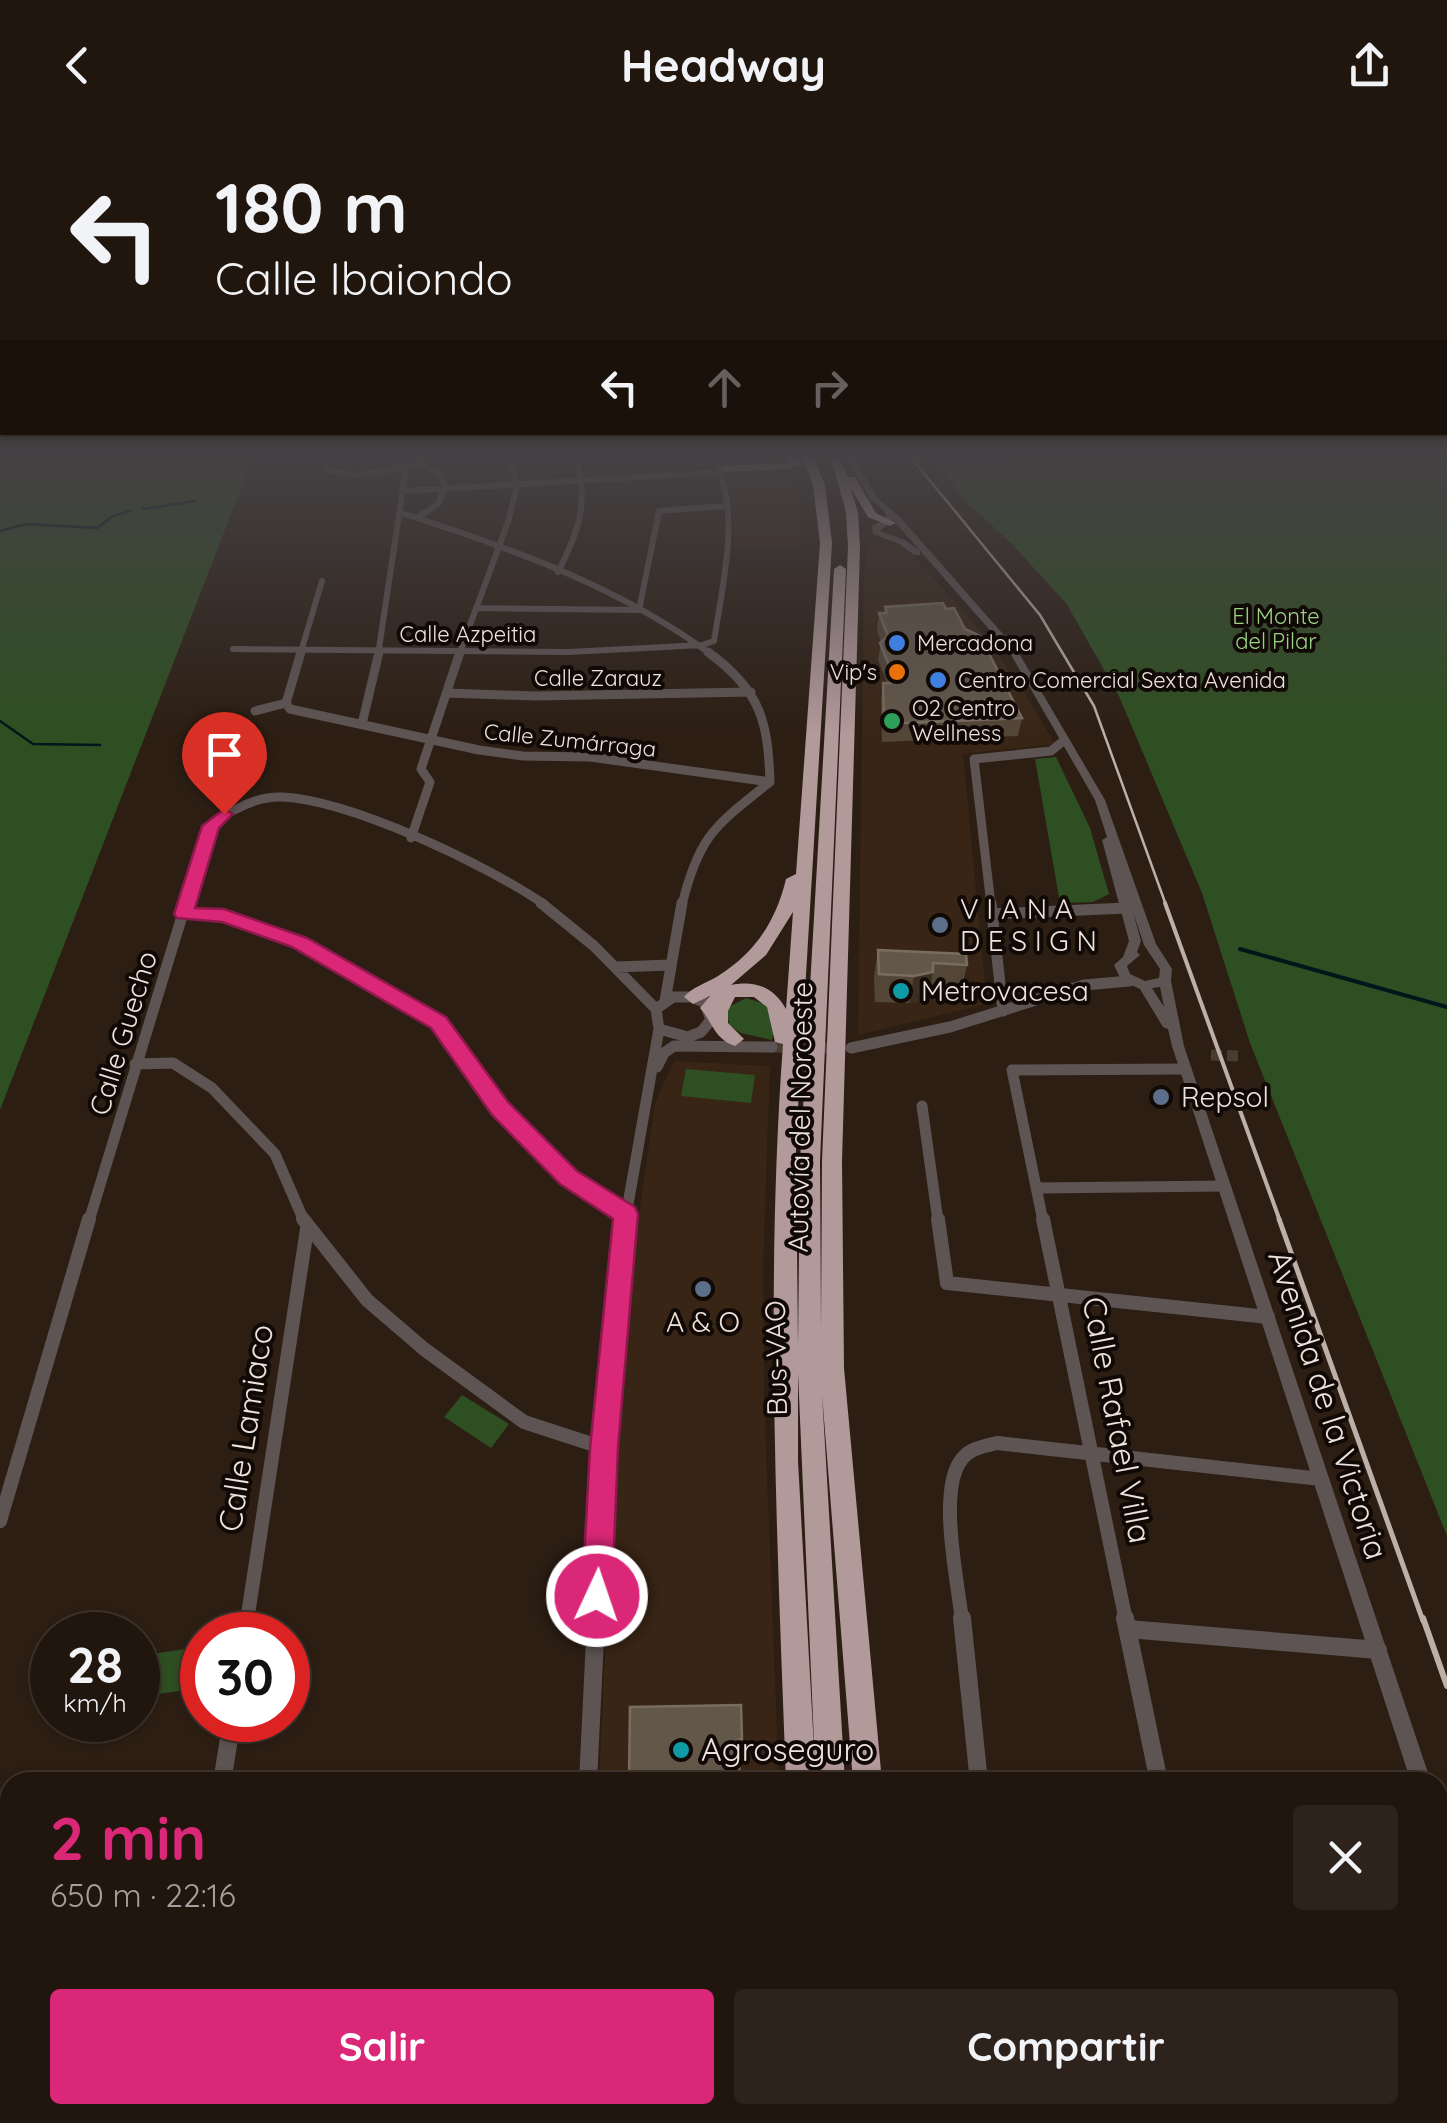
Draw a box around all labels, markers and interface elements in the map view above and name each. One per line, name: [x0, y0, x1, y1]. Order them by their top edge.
text: Headway: [621, 37, 826, 93]
icon: back: [50, 38, 105, 93]
icon: share: [1342, 38, 1397, 93]
text: 180 m: [215, 163, 408, 251]
icon: left: [50, 170, 180, 300]
text: Calle Ibaiondo: [215, 250, 513, 306]
icon: left: [592, 360, 647, 415]
icon: ahead: [697, 360, 752, 415]
icon: right: [802, 360, 857, 415]
park label: El Monte del Pilar: [1232, 602, 1320, 655]
street label: Calle Azpeitia: [400, 620, 536, 648]
place label: Mercadona: [917, 629, 1033, 657]
marker: Mercadona: [886, 632, 908, 654]
place label: Vip's: [830, 658, 877, 686]
marker: Vip's: [886, 661, 908, 683]
street label: Calle Zarauz: [534, 664, 662, 692]
place label: Centro Comercial Sexta Avenida: [958, 666, 1286, 694]
marker: Centro Comercial Sexta Avenida: [927, 669, 949, 691]
place label: O2 Centro Wellness: [912, 694, 1015, 747]
marker: O2 Centro Wellness: [881, 710, 903, 732]
pin: [182, 712, 267, 815]
street label: Calle Zumárraga: [483, 717, 657, 763]
icon: arrive: [197, 727, 252, 782]
place label: V I A N A D E S I G N: [960, 891, 1097, 958]
marker: V I A N A D E S I G N: [929, 914, 951, 936]
street label: Calle Guecho: [81, 947, 164, 1119]
place label: Metrovacesa: [921, 973, 1089, 1008]
marker: Metrovacesa: [890, 980, 912, 1002]
street label: Autovía del Noroeste: [780, 981, 819, 1253]
place label: Repsol: [1181, 1079, 1269, 1114]
marker: Repsol: [1150, 1086, 1172, 1108]
street label: Avenida de la Victoria: [1260, 1245, 1398, 1564]
marker: A & O: [692, 1278, 714, 1300]
street label: Calle Rafael Villa: [1075, 1293, 1161, 1546]
street label: Bus-VAO: [757, 1300, 794, 1416]
place label: A & O: [666, 1304, 740, 1339]
street label: Calle Lamiaco: [209, 1321, 281, 1534]
position arrow: [545, 1544, 649, 1648]
speed limit sign: 30: [180, 1612, 310, 1742]
text: 28: [67, 1633, 123, 1696]
text: km/h: [63, 1687, 127, 1718]
place label: Agroseguro: [701, 1729, 874, 1769]
marker: Agroseguro: [670, 1739, 692, 1761]
text: 2 min: [50, 1800, 206, 1875]
button: close: [1293, 1805, 1398, 1910]
text: 650 m · 22:16: [50, 1875, 236, 1915]
button: Salir: [50, 1989, 714, 2104]
button: Compartir: [734, 1989, 1398, 2104]

